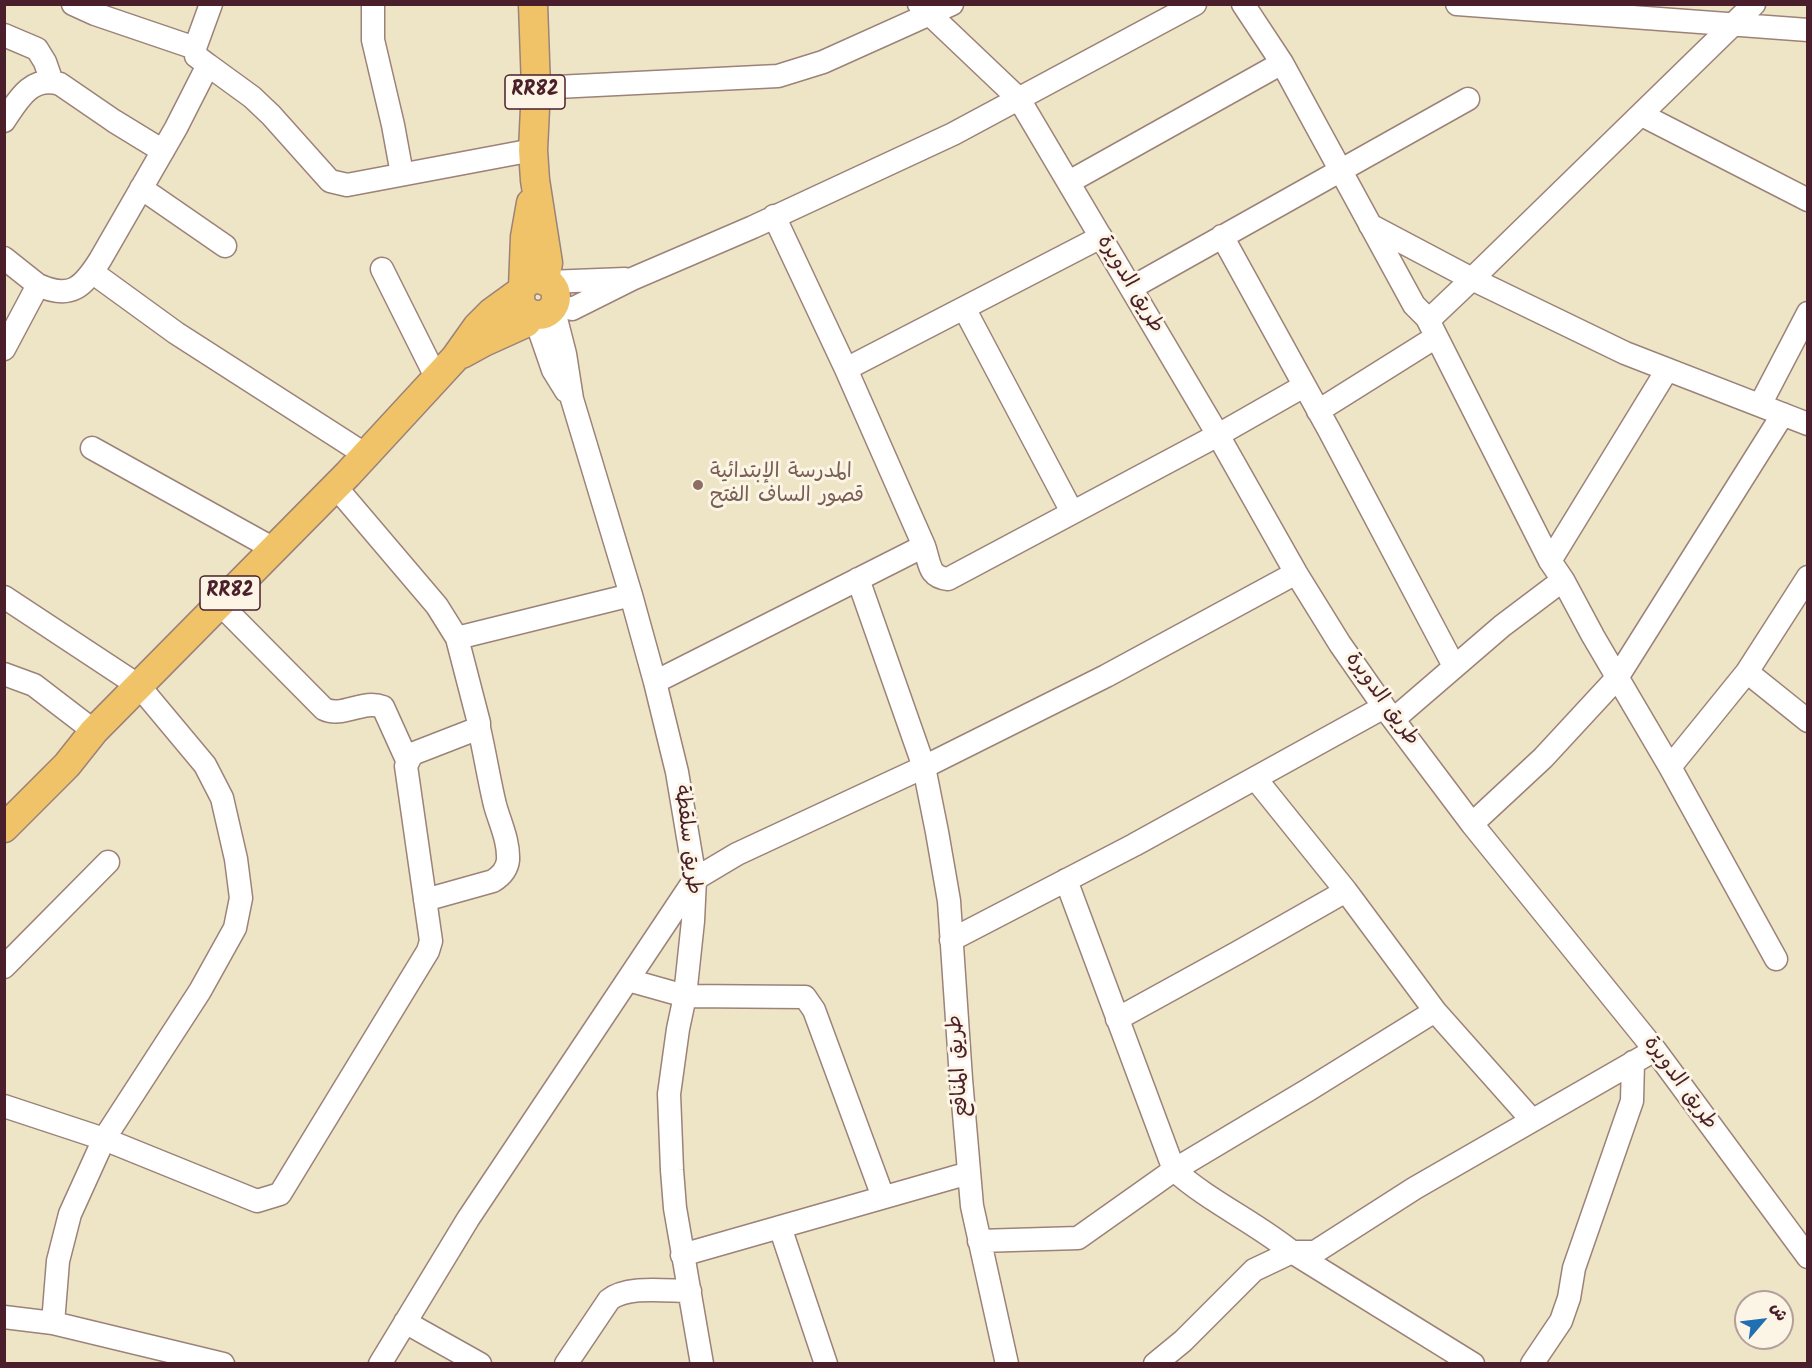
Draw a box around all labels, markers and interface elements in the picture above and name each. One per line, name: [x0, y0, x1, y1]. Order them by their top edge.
road number: RR82: [505, 75, 565, 109]
street label: طريق الدويرة: [1090, 232, 1168, 338]
place label: المدرسة الإبتدائية قصور الساف الفتح: [710, 460, 864, 510]
marker: المدرسة الإبتدائية قصور الساف الفتح: [691, 478, 705, 492]
road number: RR82: [200, 576, 260, 610]
street label: طريق الدويرة: [1339, 648, 1423, 752]
street label: طريق سلقطة: [667, 784, 705, 896]
street label: طريق المناقع: [944, 1014, 976, 1118]
street label: طريق الدويرة: [1637, 1032, 1721, 1136]
north arrow: [1734, 1290, 1794, 1350]
text: ش: [1763, 1299, 1794, 1326]

